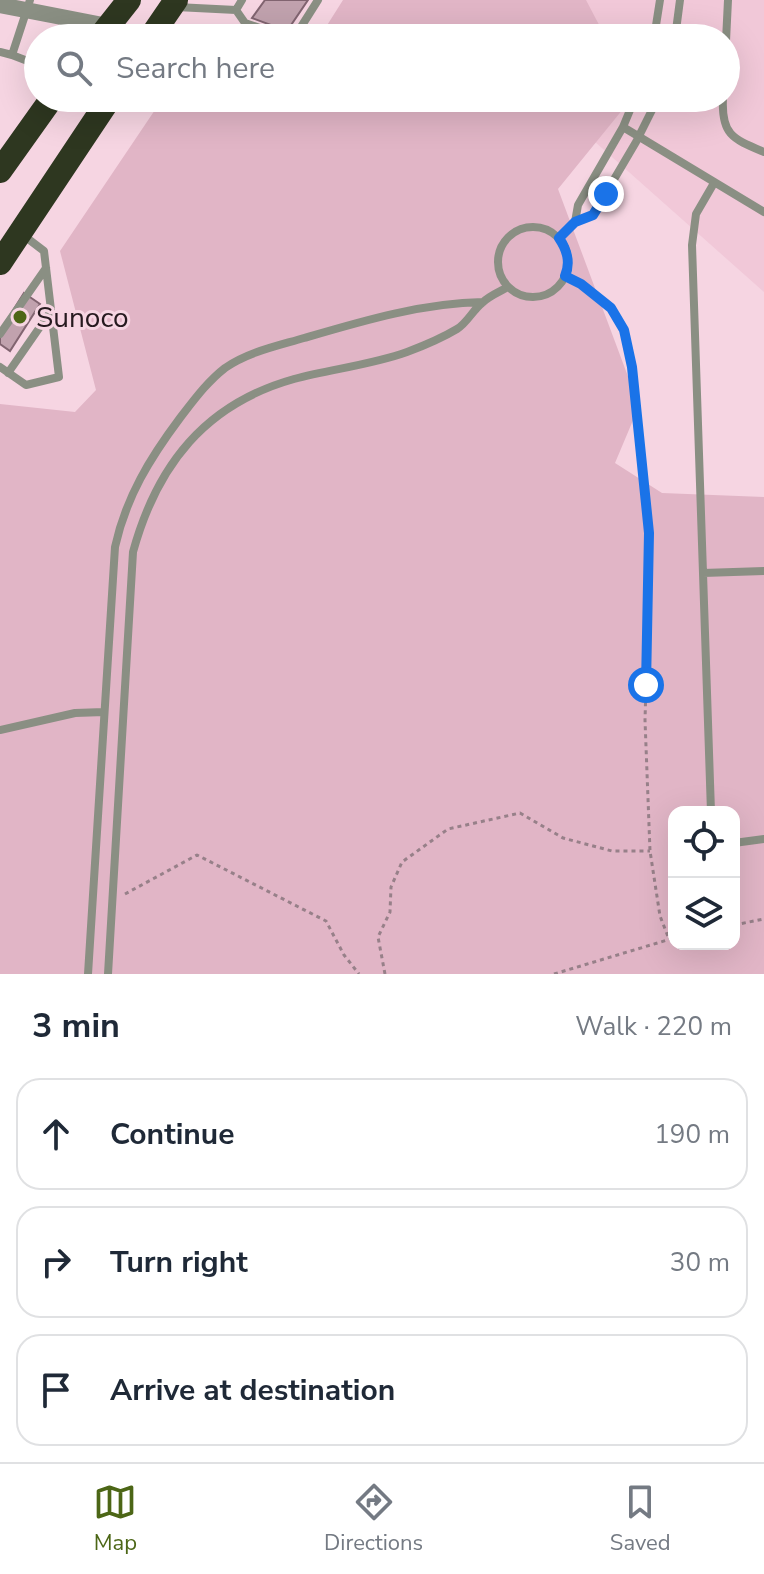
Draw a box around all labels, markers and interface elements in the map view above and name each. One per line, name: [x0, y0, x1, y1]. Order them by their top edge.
search box: [24, 24, 740, 112]
icon: search: [52, 46, 96, 90]
text: Search here: [116, 48, 275, 89]
route end: [588, 176, 624, 212]
place label: Sunoco: [36, 299, 129, 337]
marker: Sunoco: [11, 308, 29, 326]
route start: [628, 667, 664, 703]
map controls: [668, 806, 740, 950]
button: locate: [668, 806, 740, 878]
button: layers: [668, 878, 740, 950]
text: 3 min: [32, 1003, 120, 1049]
text: Walk · 220 m: [575, 1009, 732, 1044]
icon: ahead: [34, 1112, 78, 1156]
text: Continue: [110, 1114, 235, 1155]
text: 190 m: [654, 1117, 730, 1152]
icon: right: [34, 1240, 78, 1284]
text: Turn right: [110, 1242, 248, 1283]
text: 30 m: [670, 1245, 730, 1280]
icon: arrive: [34, 1368, 78, 1412]
text: Arrive at destination: [110, 1370, 395, 1411]
tab: Map: [93, 1480, 137, 1558]
tab: Directions: [324, 1480, 423, 1558]
tab: Saved: [610, 1480, 671, 1558]

